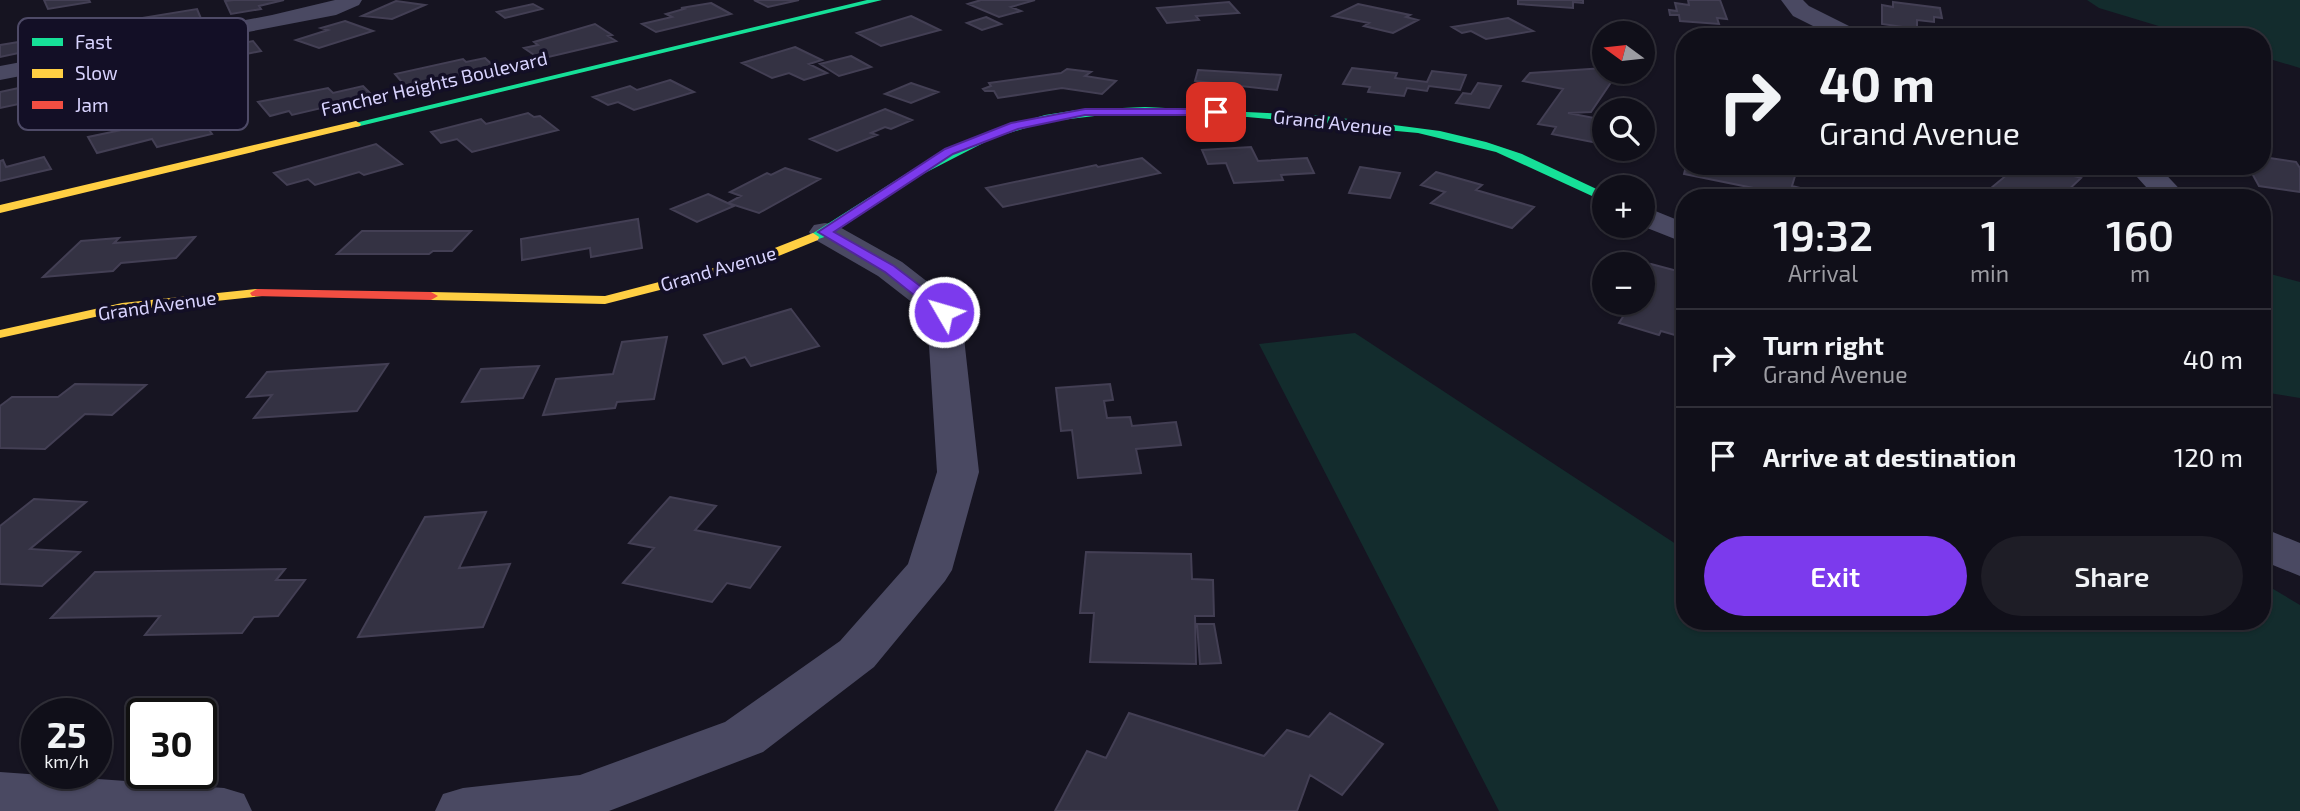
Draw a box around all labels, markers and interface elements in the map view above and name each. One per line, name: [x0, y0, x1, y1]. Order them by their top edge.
legend: [18, 18, 248, 130]
north arrow: [1592, 21, 1656, 84]
map controls: [1592, 21, 1655, 315]
text: Fast: [75, 30, 112, 53]
street label: Fancher Heights Boulevard: [319, 46, 549, 120]
text: 40 m: [1819, 53, 1935, 112]
icon: right: [1704, 56, 1795, 147]
text: Slow: [75, 61, 118, 84]
pin: [1186, 82, 1246, 142]
text: Jam: [75, 93, 109, 116]
icon: arrive: [1197, 93, 1235, 131]
button: search: [1592, 98, 1655, 161]
street label: Grand Avenue: [1272, 104, 1394, 140]
text: Grand Avenue: [1819, 113, 2020, 151]
button: +: [1592, 175, 1655, 238]
text: 19:32: [1773, 209, 1873, 259]
text: 1: [1981, 209, 1998, 259]
text: 160: [2106, 209, 2174, 259]
street label: Grand Avenue: [657, 240, 779, 296]
button: −: [1592, 252, 1655, 315]
text: Arrival: [1788, 259, 1858, 287]
text: min: [1970, 259, 2009, 287]
text: m: [2130, 259, 2150, 287]
position arrow: [907, 275, 981, 349]
street label: Grand Avenue: [96, 285, 218, 325]
text: Turn right: [1763, 329, 1884, 360]
icon: right: [1704, 339, 1742, 377]
text: 40 m: [2183, 343, 2243, 374]
text: Grand Avenue: [1763, 360, 1908, 388]
icon: arrive: [1704, 437, 1742, 475]
text: Arrive at destination: [1763, 441, 2016, 472]
text: 120 m: [2174, 441, 2243, 472]
button: Exit: [1704, 536, 1967, 616]
button: Share: [1981, 536, 2243, 616]
speed limit sign: 30: [126, 698, 217, 789]
text: 25: [47, 713, 86, 755]
text: km/h: [44, 750, 89, 772]

